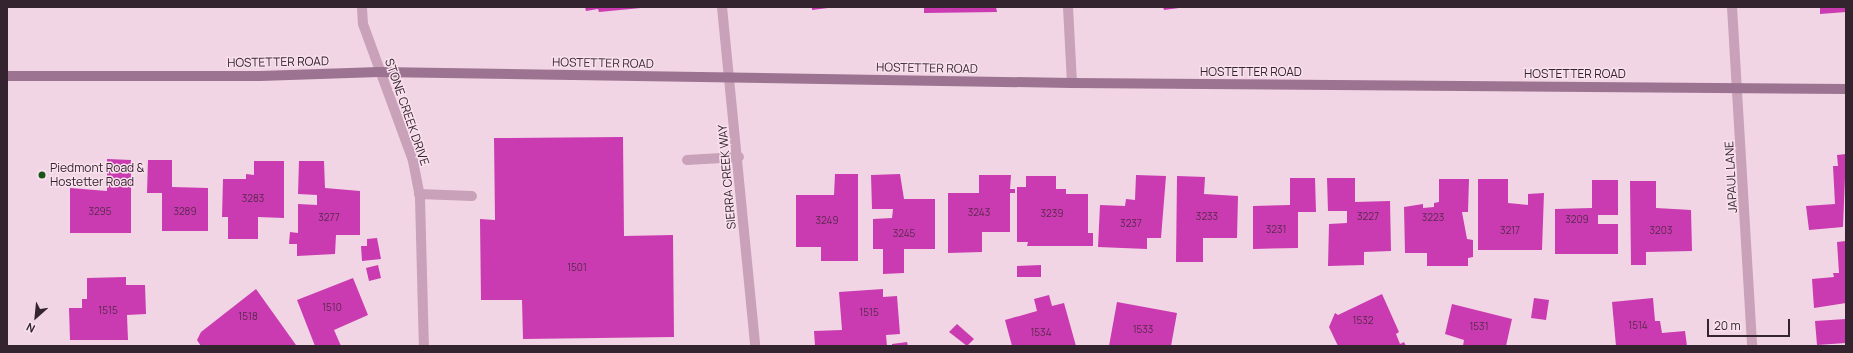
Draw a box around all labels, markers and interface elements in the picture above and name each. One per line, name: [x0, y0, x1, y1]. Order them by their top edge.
street label: HOSTETTER ROAD: [227, 54, 329, 70]
street label: HOSTETTER ROAD: [552, 55, 654, 71]
street label: STONE CREEK DRIVE: [382, 56, 432, 168]
street label: HOSTETTER ROAD: [876, 60, 978, 76]
street label: HOSTETTER ROAD: [1200, 65, 1302, 79]
street label: HOSTETTER ROAD: [1524, 67, 1626, 81]
street label: SIERRA CREEK WAY: [715, 124, 739, 230]
street label: JAPAUL LANE: [1722, 140, 1740, 214]
place label: Piedmont Road & Hostetter Road: [50, 161, 144, 189]
marker: Piedmont Road & Hostetter Road: [37, 170, 47, 180]
house number: 3283: [242, 193, 264, 205]
house number: 3295: [88, 206, 112, 218]
house number: 3289: [173, 206, 197, 218]
house number: 3243: [968, 207, 990, 219]
house number: 3239: [1041, 208, 1063, 220]
house number: 3233: [1196, 211, 1218, 223]
house number: 3227: [1357, 211, 1379, 223]
house number: 3277: [318, 212, 340, 224]
house number: 3223: [1422, 212, 1444, 224]
house number: 3209: [1565, 214, 1589, 226]
house number: 3249: [815, 215, 839, 227]
house number: 3237: [1120, 218, 1142, 230]
house number: 3231: [1266, 224, 1286, 236]
house number: 3217: [1500, 225, 1520, 237]
house number: 3203: [1650, 225, 1672, 237]
house number: 3245: [893, 228, 915, 240]
house number: 1501: [567, 262, 587, 274]
north arrow: [16, 297, 56, 337]
house number: 1510: [322, 302, 342, 314]
house number: 1515: [98, 305, 118, 317]
house number: 1515: [859, 307, 879, 319]
house number: 1518: [238, 311, 258, 323]
scale bar: [1709, 311, 1792, 337]
house number: 1532: [1353, 315, 1373, 327]
text: 20 m: [1714, 317, 1741, 334]
text: N: [23, 320, 37, 337]
house number: 1514: [1628, 320, 1648, 332]
house number: 1531: [1469, 321, 1489, 333]
house number: 1533: [1133, 324, 1153, 336]
house number: 1534: [1030, 327, 1052, 339]

